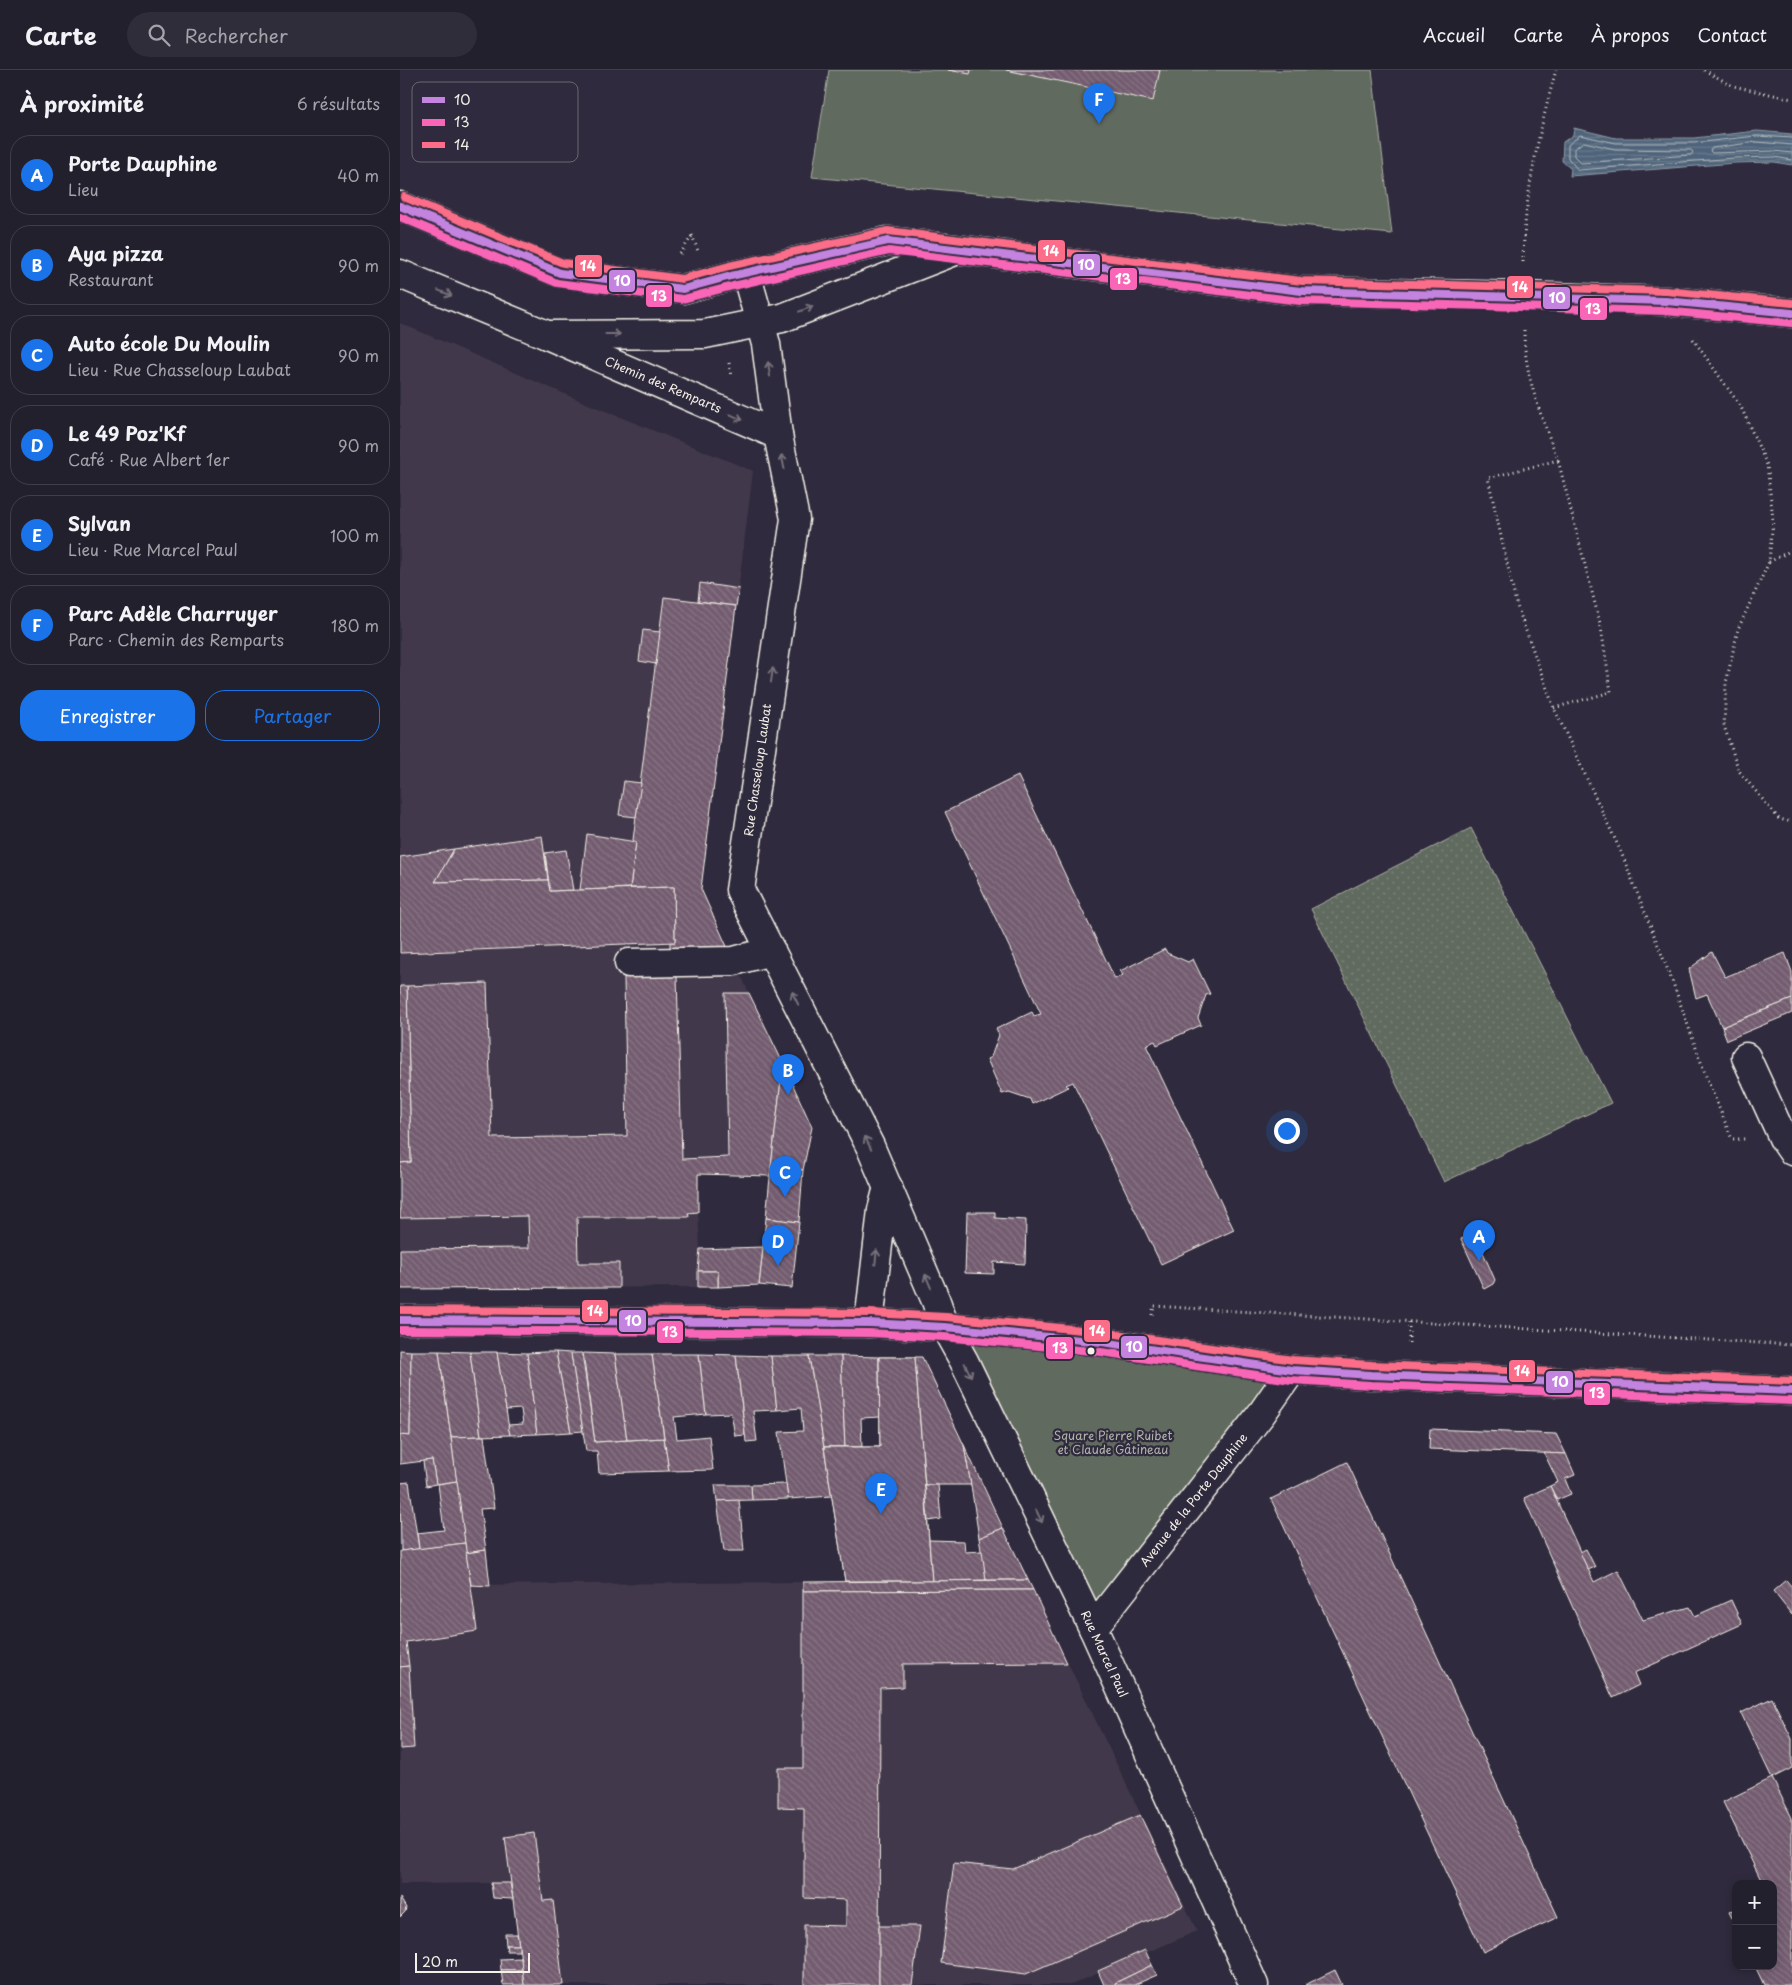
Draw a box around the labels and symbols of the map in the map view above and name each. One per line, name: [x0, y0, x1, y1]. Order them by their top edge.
legend: [412, 82, 578, 162]
pin: F: [1083, 83, 1115, 124]
text: 10: [454, 89, 471, 110]
text: 13: [454, 111, 470, 132]
text: 14: [454, 134, 470, 155]
line badge: 14: [1037, 239, 1066, 263]
text: 14: [1043, 240, 1060, 261]
line badge: 10: [1072, 253, 1101, 277]
line badge: 14: [574, 254, 603, 278]
text: 10: [1077, 254, 1095, 275]
text: 14: [580, 255, 597, 276]
line badge: 13: [1109, 267, 1138, 291]
text: 13: [1115, 268, 1131, 289]
line badge: 10: [608, 269, 636, 293]
text: 10: [613, 270, 631, 291]
line badge: 14: [1506, 275, 1534, 299]
text: 14: [1512, 276, 1529, 297]
line badge: 13: [645, 284, 673, 308]
text: 13: [651, 285, 667, 306]
line badge: 10: [1542, 286, 1571, 310]
text: 10: [1548, 287, 1566, 308]
one-way arrow: [437, 289, 452, 298]
line badge: 13: [1579, 297, 1608, 321]
text: 13: [1585, 298, 1601, 319]
one-way arrow: [798, 303, 813, 313]
one-way arrow: [604, 329, 621, 339]
street label: Chemin des Remparts: [602, 351, 725, 417]
one-way arrow: [764, 362, 774, 378]
one-way arrow: [728, 412, 743, 422]
one-way arrow: [778, 455, 788, 471]
one-way arrow: [767, 668, 777, 684]
street label: Rue Chasseloup Laubat: [739, 702, 775, 837]
one-way arrow: [790, 990, 800, 1005]
pin: B: [772, 1054, 804, 1095]
your location: [1274, 1118, 1300, 1144]
one-way arrow: [863, 1136, 872, 1151]
pin: C: [769, 1156, 801, 1197]
pin: A: [1463, 1220, 1495, 1261]
pin: D: [762, 1225, 794, 1266]
one-way arrow: [871, 1249, 881, 1265]
one-way arrow: [923, 1274, 933, 1289]
line badge: 14: [581, 1299, 609, 1323]
text: 14: [587, 1300, 604, 1321]
line badge: 10: [618, 1309, 647, 1333]
text: 10: [624, 1310, 642, 1331]
line badge: 14: [1083, 1319, 1111, 1343]
line badge: 13: [656, 1320, 684, 1344]
text: 14: [1089, 1320, 1106, 1341]
text: 13: [662, 1321, 678, 1342]
line badge: 10: [1120, 1335, 1148, 1359]
line badge: 13: [1045, 1336, 1074, 1360]
text: 10: [1125, 1336, 1143, 1357]
text: 13: [1052, 1337, 1068, 1358]
unlabelled marker: [1086, 1346, 1096, 1356]
line badge: 14: [1508, 1359, 1536, 1383]
text: 14: [1514, 1360, 1531, 1381]
one-way arrow: [964, 1362, 973, 1377]
line badge: 10: [1545, 1370, 1574, 1394]
text: 10: [1551, 1371, 1569, 1392]
line badge: 13: [1583, 1382, 1611, 1406]
text: 13: [1589, 1382, 1605, 1403]
park label: Square Pierre Ruibet et Claude Gâtineau: [1054, 1426, 1172, 1458]
street label: Avenue de la Porte Dauphine: [1135, 1429, 1251, 1570]
pin: E: [865, 1473, 897, 1514]
one-way arrow: [1034, 1509, 1044, 1524]
street label: Rue Marcel Paul: [1077, 1607, 1133, 1700]
scale bar: [415, 1950, 530, 1973]

